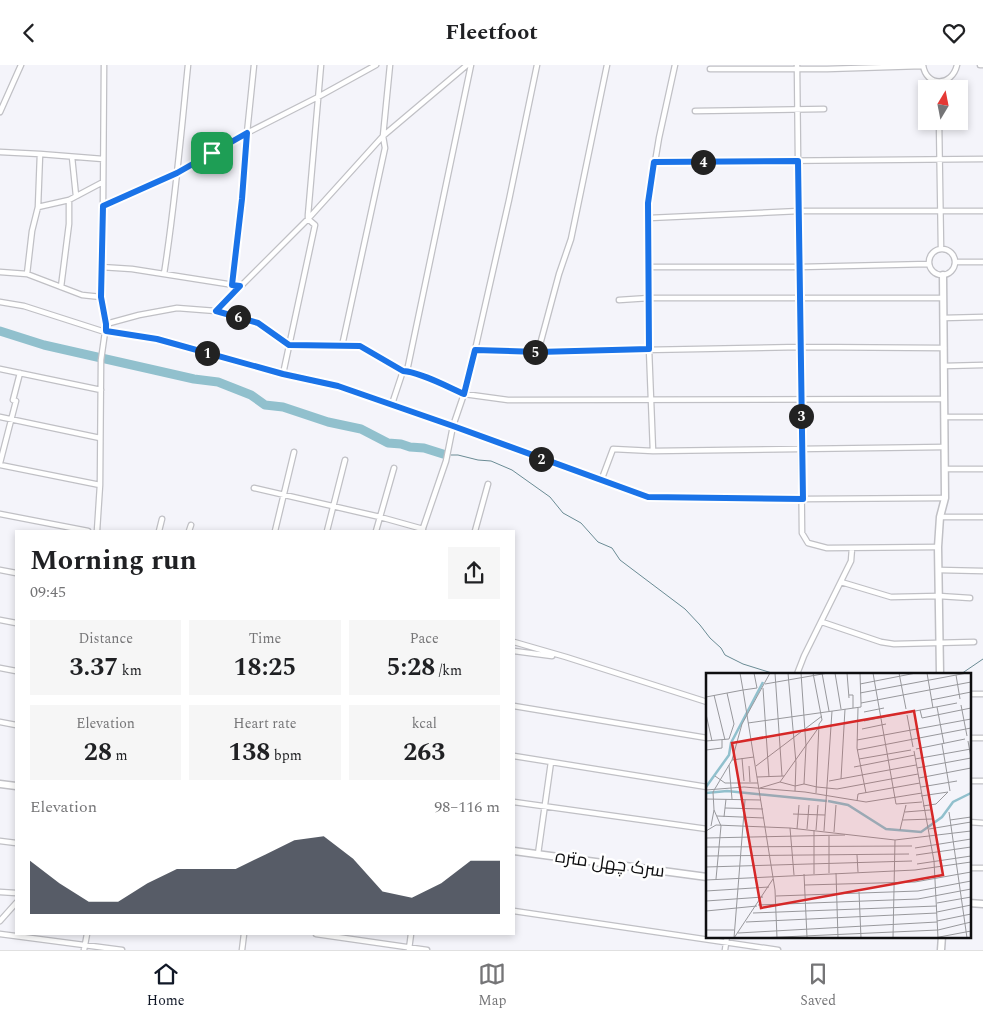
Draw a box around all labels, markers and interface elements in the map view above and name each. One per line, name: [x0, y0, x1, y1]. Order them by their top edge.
text: Fleetfoot: [445, 16, 538, 49]
icon: back: [15, 19, 43, 47]
icon: heart: [940, 19, 968, 47]
north arrow: [918, 80, 968, 130]
map controls: [918, 80, 968, 130]
pin: [191, 132, 233, 174]
icon: arrive: [198, 139, 226, 167]
pin: 4: [690, 149, 716, 175]
text: 4: [700, 152, 707, 173]
pin: 6: [226, 305, 250, 329]
text: 6: [235, 307, 242, 328]
pin: 5: [522, 339, 548, 365]
pin: 1: [194, 341, 220, 365]
text: 5: [532, 342, 539, 363]
text: 1: [204, 343, 211, 364]
pin: 3: [788, 403, 814, 429]
text: 3: [798, 406, 805, 427]
pin: 2: [528, 447, 554, 471]
text: 2: [538, 449, 545, 470]
text: Morning run: [30, 539, 197, 582]
button: share: [448, 547, 500, 599]
text: 09:45: [30, 580, 66, 604]
text: Distance: [78, 628, 133, 649]
text: Time: [249, 628, 281, 649]
text: Pace: [410, 628, 439, 649]
text: 3.37: [70, 649, 118, 687]
text: 18:25: [234, 649, 296, 687]
text: 5:28: [387, 649, 435, 687]
text: km: [118, 660, 142, 681]
text: /km: [435, 660, 462, 681]
inset map: [706, 673, 970, 937]
text: Elevation: [76, 713, 135, 734]
text: Heart rate: [233, 713, 297, 734]
text: kcal: [412, 713, 437, 734]
text: 28: [84, 734, 112, 772]
text: 138: [228, 734, 270, 772]
text: 263: [403, 734, 445, 772]
text: m: [112, 745, 127, 766]
text: bpm: [270, 745, 302, 766]
text: Elevation: [30, 795, 97, 819]
text: 98–116 m: [434, 795, 500, 819]
street label: سرک چهل متره: [554, 843, 666, 885]
tab: Home: [147, 960, 185, 1011]
tab: Map: [478, 960, 507, 1011]
tab: Saved: [800, 960, 836, 1011]

